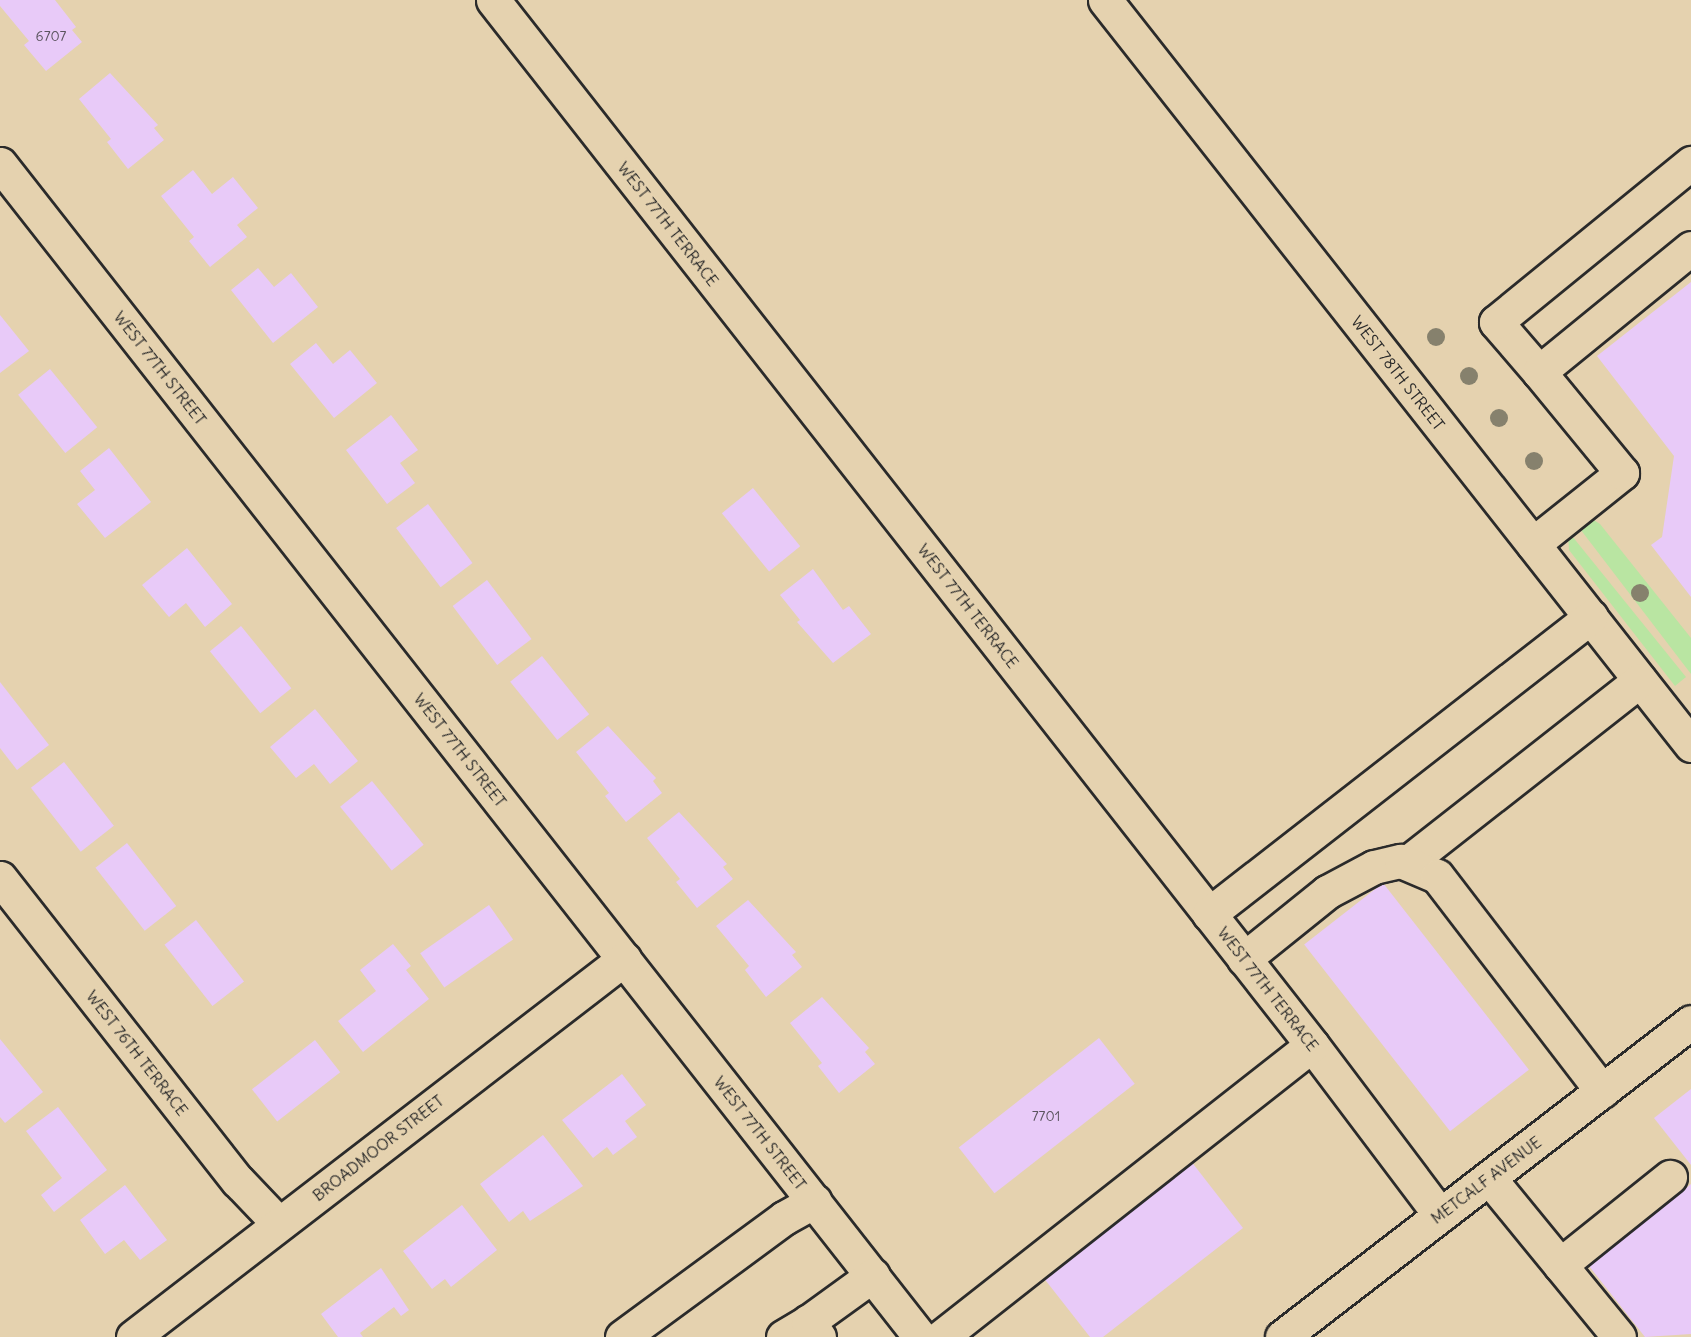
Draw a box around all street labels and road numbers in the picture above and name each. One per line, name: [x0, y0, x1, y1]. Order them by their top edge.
street label: WEST 77TH TERRACE: [614, 158, 722, 290]
street label: WEST 77TH STREET: [110, 307, 210, 429]
street label: WEST 78TH STREET: [1347, 312, 1449, 434]
street label: WEST 77TH TERRACE: [914, 540, 1022, 672]
street label: WEST 77TH STREET: [410, 689, 510, 811]
street label: WEST 77TH TERRACE: [1214, 923, 1322, 1055]
street label: WEST 76TH TERRACE: [82, 987, 192, 1119]
street label: WEST 77TH STREET: [710, 1072, 810, 1194]
street label: BROADMOOR STREET: [309, 1091, 447, 1205]
street label: METCALF AVENUE: [1427, 1132, 1545, 1228]

